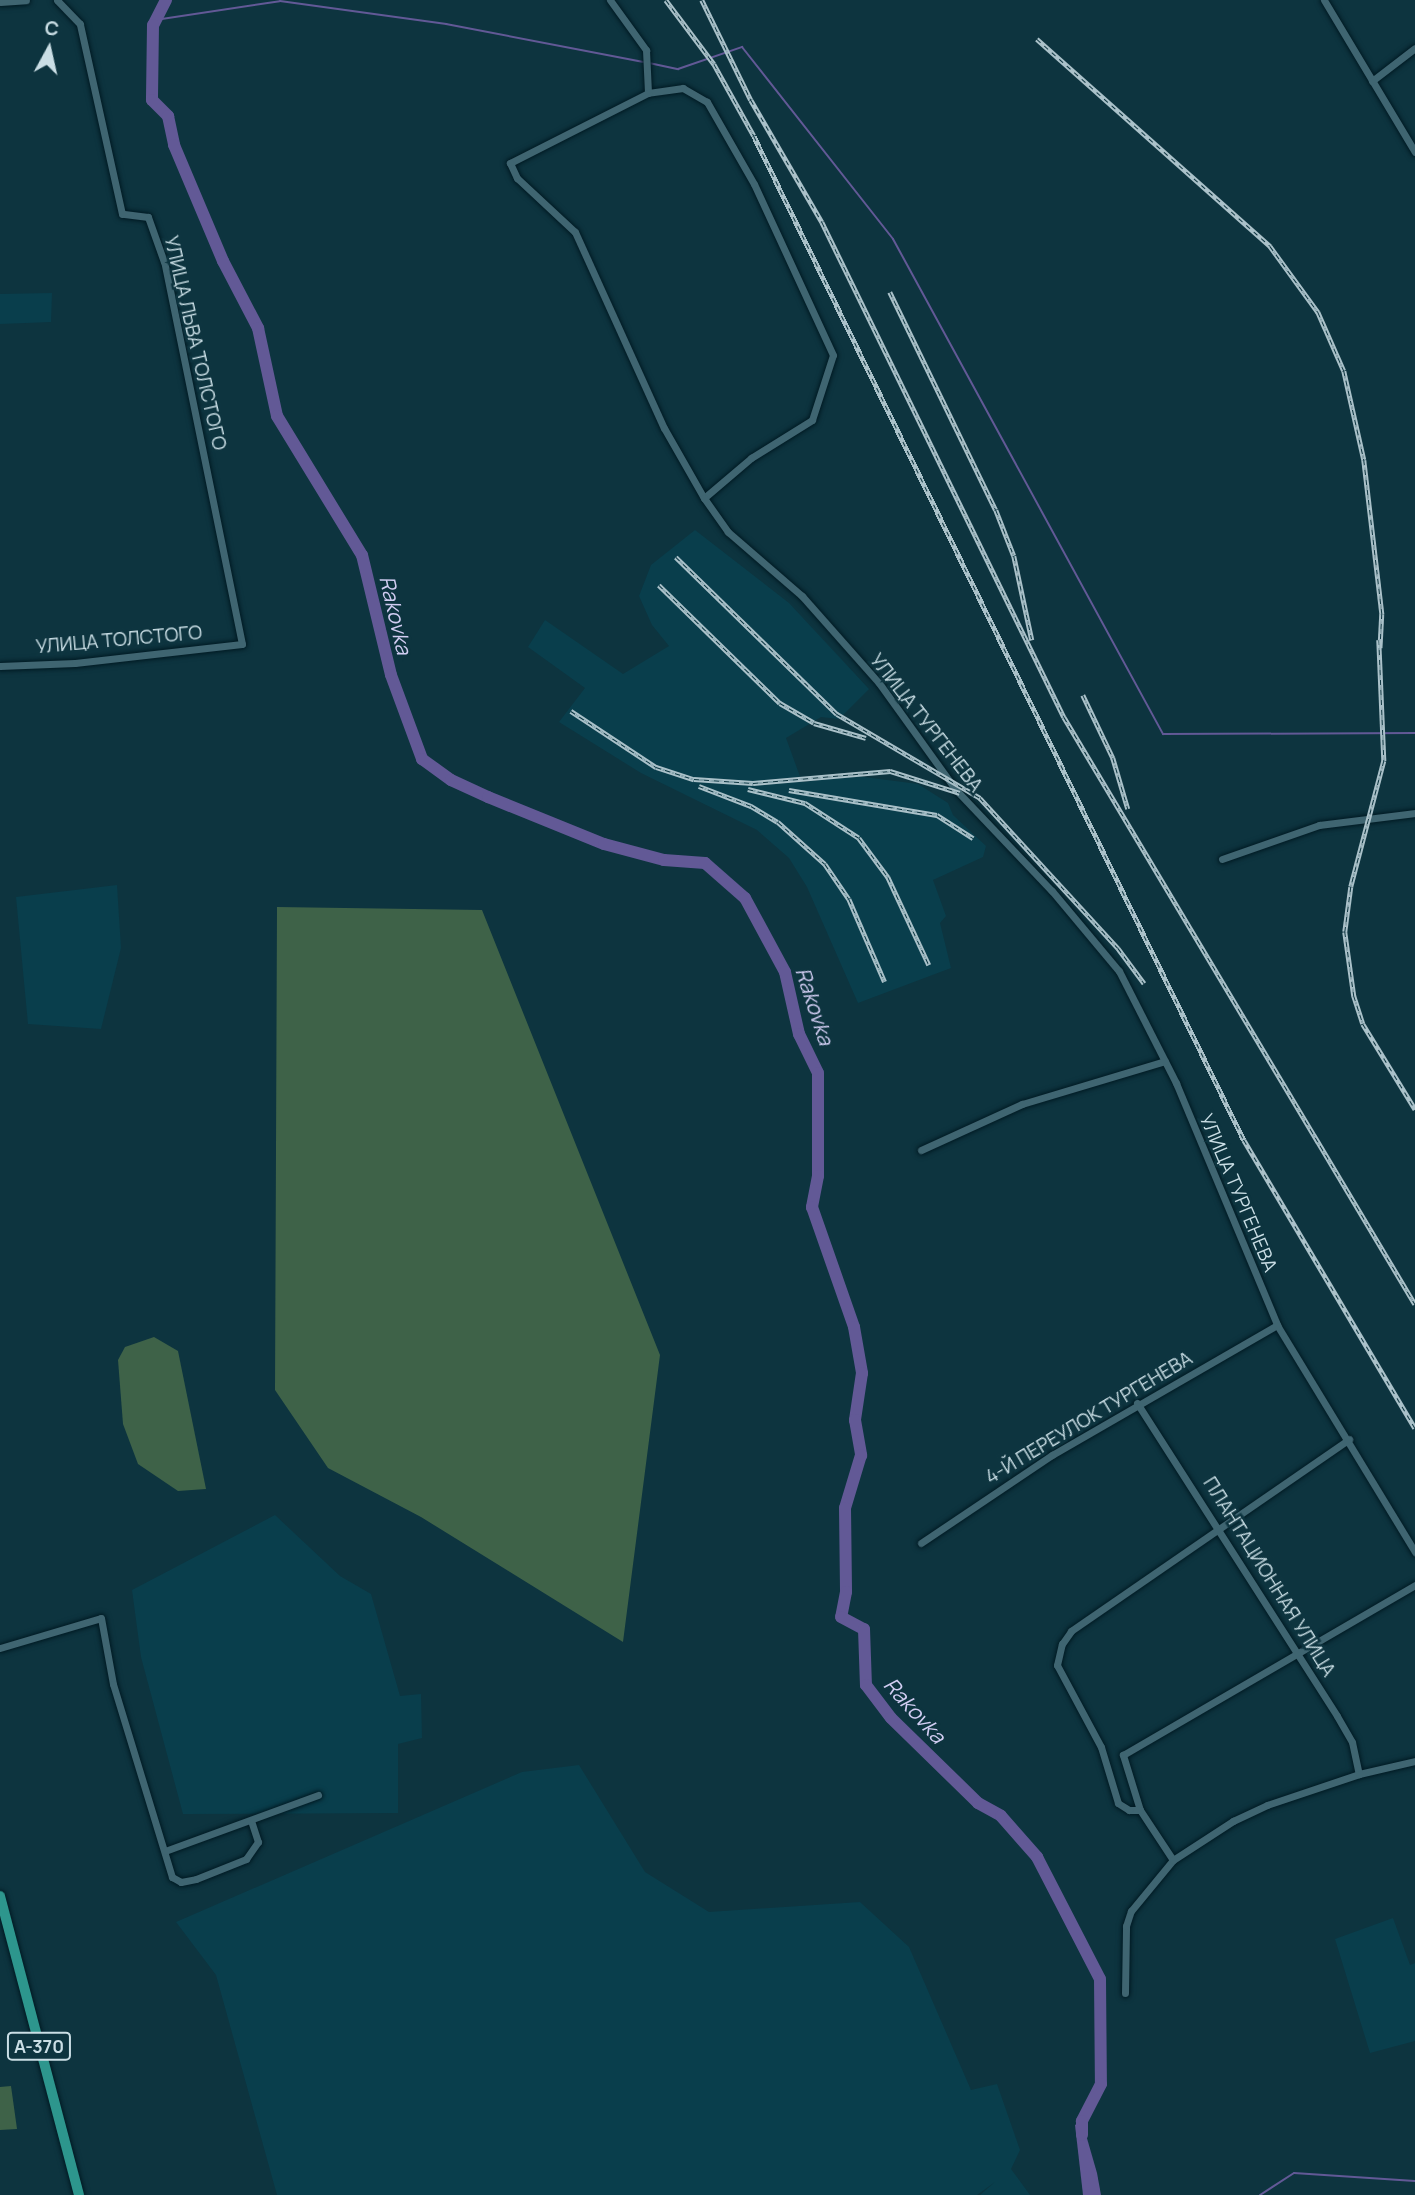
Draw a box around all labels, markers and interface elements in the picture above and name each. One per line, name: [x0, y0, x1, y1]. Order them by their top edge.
north arrow: [14, 14, 84, 84]
text: С: [43, 14, 61, 42]
street label: УЛИЦА ЛЬВА ТОЛСТОГО: [159, 234, 231, 452]
water label: Rakovka: [375, 573, 417, 657]
street label: УЛИЦА ТОЛСТОГО: [35, 621, 203, 659]
street label: УЛИЦА ТУРГЕНЕВА: [865, 649, 987, 797]
water label: Rakovka: [791, 964, 839, 1048]
street label: УЛИЦА ТУРГЕНЕВА: [1194, 1111, 1282, 1275]
street label: 4-Й ПЕРЕУЛОК ТУРГЕНЕВА: [981, 1347, 1197, 1489]
street label: ПЛАНТАЦИОННАЯ УЛИЦА: [1198, 1473, 1340, 1681]
water label: Rakovka: [879, 1672, 951, 1748]
road number: А-370: [6, 2032, 72, 2060]

